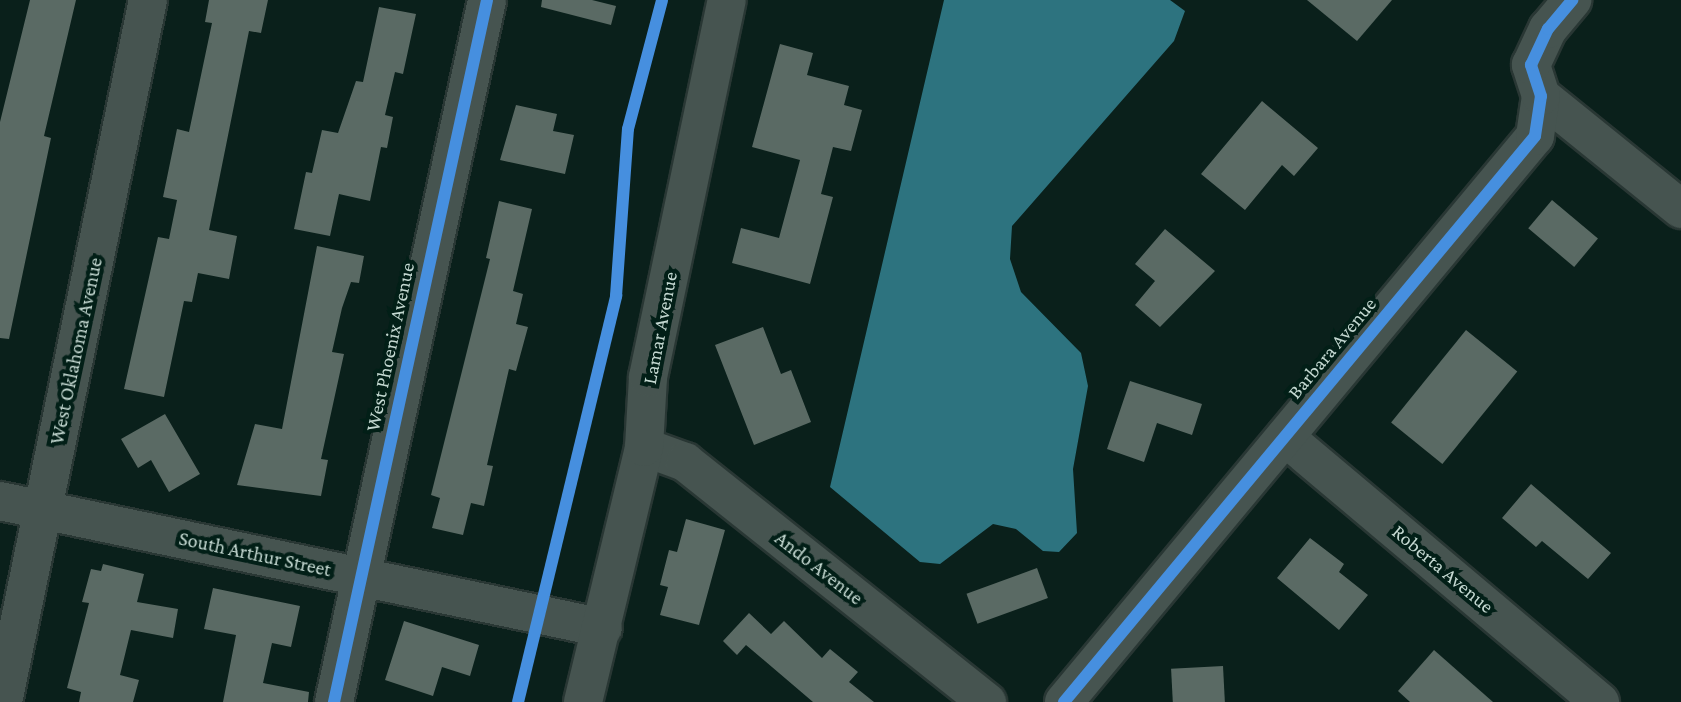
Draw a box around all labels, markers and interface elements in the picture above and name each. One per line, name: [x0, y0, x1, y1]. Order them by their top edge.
street label: West Oklahoma Avenue: [44, 255, 108, 447]
street label: West Phoenix Avenue: [360, 260, 420, 434]
street label: Lamar Avenue: [637, 270, 683, 386]
street label: Barbara Avenue: [1283, 292, 1381, 404]
street label: Roberta Avenue: [1387, 520, 1499, 618]
street label: South Arthur Street: [177, 526, 333, 582]
street label: Ando Avenue: [770, 526, 868, 610]

